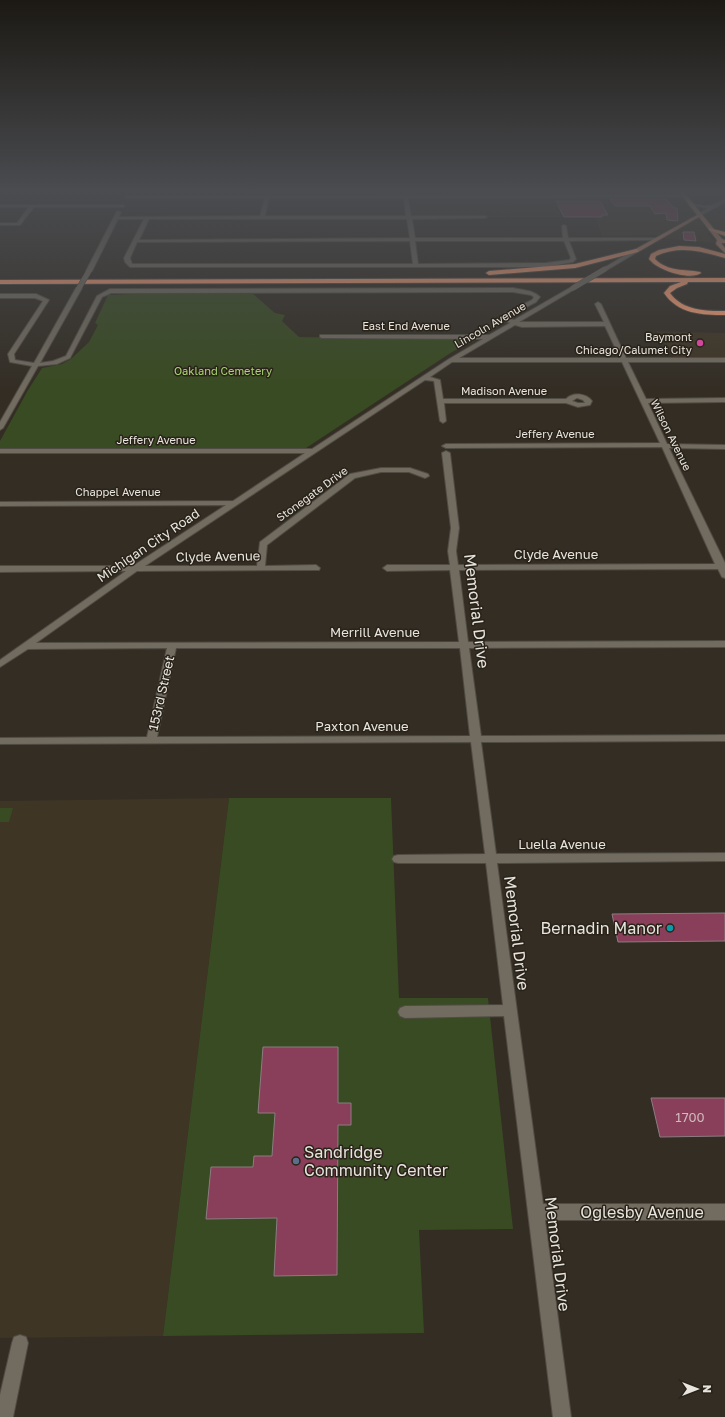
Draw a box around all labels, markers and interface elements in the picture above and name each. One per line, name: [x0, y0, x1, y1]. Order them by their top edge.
street label: Lincoln Avenue: [452, 299, 528, 350]
street label: East End Avenue: [362, 319, 450, 332]
place label: Baymont Chicago/Calumet City: [576, 330, 692, 356]
marker: Baymont Chicago/Calumet City: [695, 338, 705, 348]
park label: Oakland Cemetery: [174, 364, 272, 377]
street label: Madison Avenue: [461, 384, 547, 397]
street label: Wilson Avenue: [649, 397, 694, 473]
street label: Jeffery Avenue: [515, 427, 595, 440]
street label: Jeffery Avenue: [116, 433, 196, 446]
street label: Stonegate Drive: [274, 463, 350, 524]
street label: Chappel Avenue: [75, 485, 161, 498]
street label: Michigan City Road: [94, 505, 202, 585]
street label: Clyde Avenue: [514, 546, 598, 562]
street label: Clyde Avenue: [176, 547, 260, 565]
street label: Memorial Drive: [460, 553, 494, 669]
street label: Merrill Avenue: [330, 624, 420, 640]
street label: 153rd Street: [145, 654, 177, 732]
street label: Paxton Avenue: [315, 718, 409, 734]
street label: Luella Avenue: [518, 836, 606, 852]
street label: Memorial Drive: [500, 875, 534, 991]
place label: Bernadin Manor: [540, 918, 662, 938]
marker: Bernadin Manor: [665, 923, 675, 933]
house number: 1700: [675, 1109, 705, 1125]
place label: Sandridge Community Center: [304, 1142, 448, 1180]
marker: Sandridge Community Center: [291, 1156, 301, 1166]
street label: Memorial Drive: [541, 1196, 575, 1312]
street label: Oglesby Avenue: [580, 1202, 704, 1222]
north arrow: [677, 1369, 717, 1409]
text: N: [701, 1385, 714, 1393]

